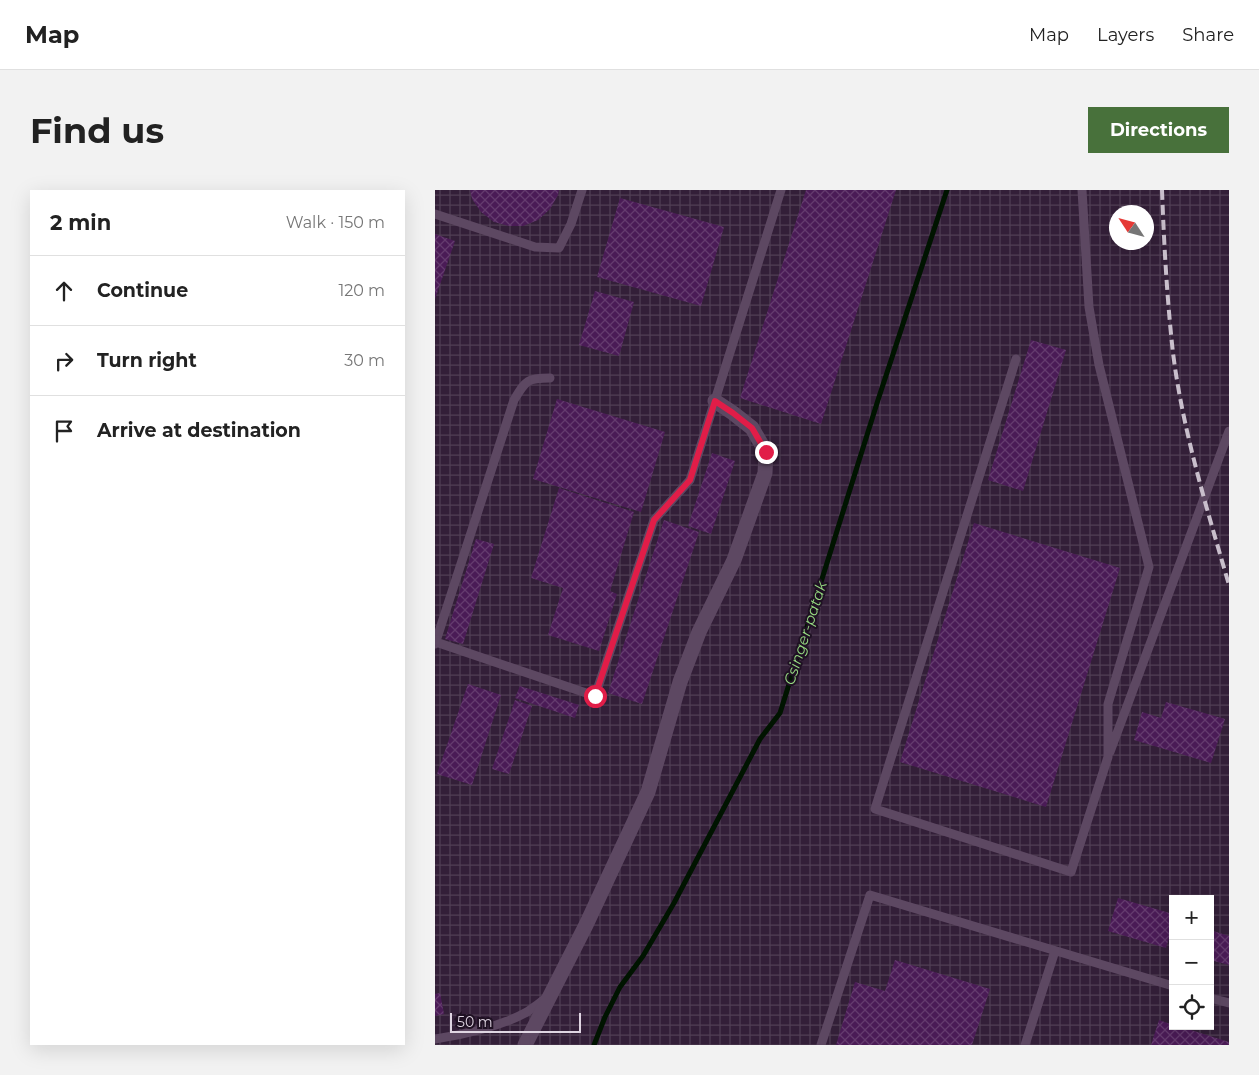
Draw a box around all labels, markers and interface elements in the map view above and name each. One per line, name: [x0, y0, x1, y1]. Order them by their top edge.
text: Map: [25, 20, 79, 49]
text: Map: [1029, 24, 1069, 46]
text: Layers: [1097, 24, 1154, 46]
text: Share: [1182, 24, 1234, 46]
button: Directions: [1088, 107, 1229, 153]
text: Find us: [30, 109, 164, 152]
north arrow: [1109, 205, 1154, 250]
text: 2 min: [50, 210, 111, 235]
text: Walk · 150 m: [286, 213, 385, 232]
icon: ahead: [50, 277, 78, 305]
text: Continue: [97, 279, 188, 302]
text: 120 m: [338, 281, 385, 300]
icon: right: [50, 347, 78, 375]
text: Turn right: [97, 349, 197, 372]
text: 30 m: [344, 351, 385, 370]
icon: arrive: [50, 417, 78, 445]
text: Arrive at destination: [97, 419, 301, 442]
route end: [755, 441, 778, 464]
water label: Csinger-patak: [779, 578, 831, 687]
route start: [584, 685, 607, 708]
map controls: [1169, 895, 1214, 1030]
button: +: [1169, 895, 1214, 940]
button: −: [1169, 940, 1214, 985]
button: locate: [1169, 985, 1214, 1030]
scale bar: [450, 1010, 581, 1033]
text: 50 m: [457, 1013, 493, 1031]

